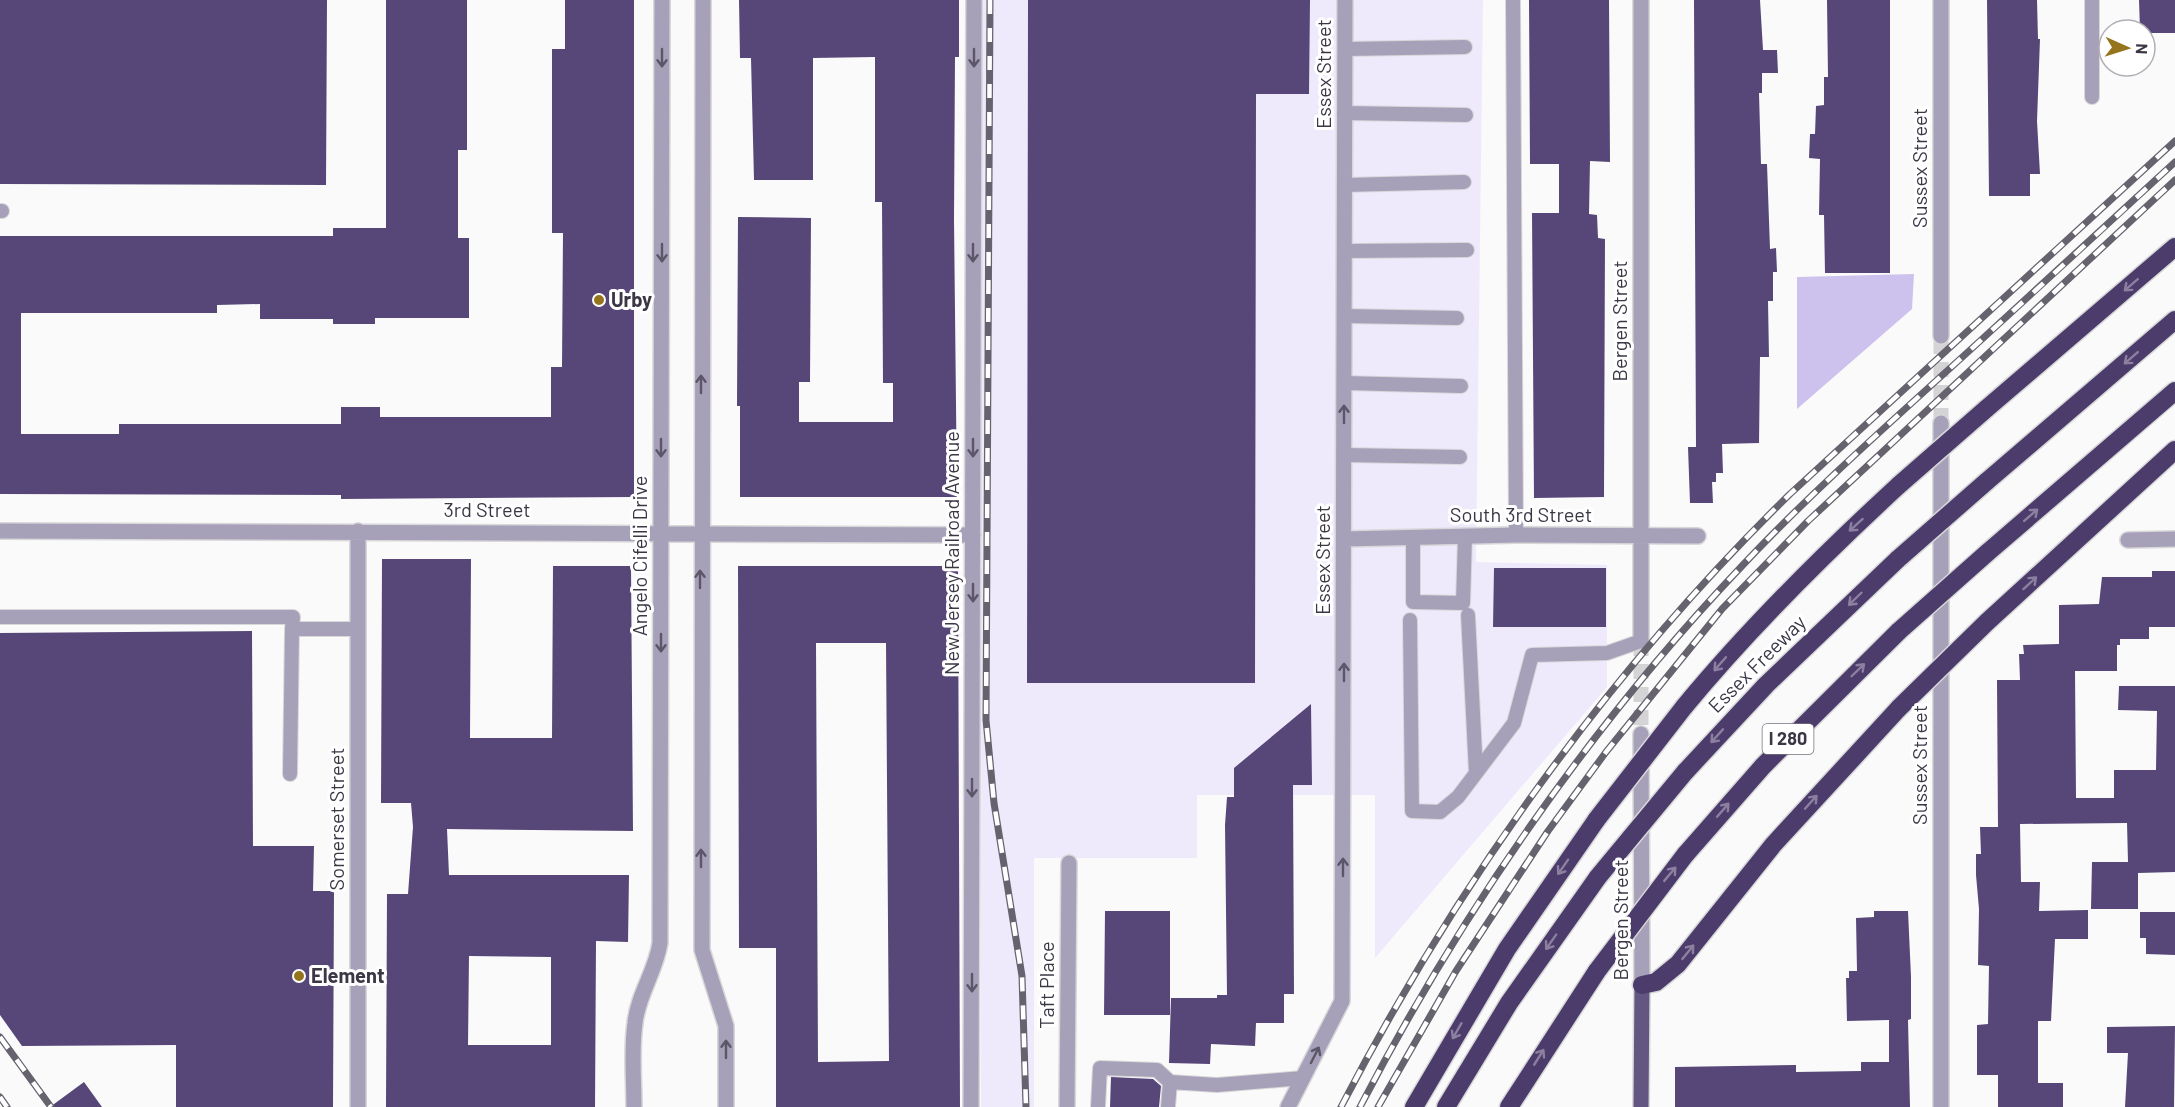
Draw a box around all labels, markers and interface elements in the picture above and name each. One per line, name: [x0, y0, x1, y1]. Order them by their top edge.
north arrow: [2097, 18, 2157, 78]
street label: Essex Street: [1311, 19, 1335, 129]
text: N: [2133, 43, 2152, 55]
one-way arrow: [656, 48, 668, 68]
one-way arrow: [968, 48, 980, 68]
street label: Sussex Street: [1907, 108, 1931, 228]
one-way arrow: [656, 243, 667, 263]
one-way arrow: [967, 243, 979, 263]
street label: Bergen Street: [1607, 261, 1631, 381]
one-way arrow: [2124, 278, 2139, 292]
place label: Urby: [611, 287, 652, 311]
marker: Urby: [592, 293, 606, 307]
one-way arrow: [2124, 351, 2139, 365]
one-way arrow: [695, 374, 707, 394]
one-way arrow: [1338, 404, 1350, 424]
street label: New Jersey Railroad Avenue: [939, 431, 963, 675]
one-way arrow: [655, 438, 667, 458]
one-way arrow: [967, 438, 979, 458]
street label: Angelo Cifelli Drive: [627, 476, 651, 636]
street label: 3rd Street: [444, 497, 531, 521]
street label: South 3rd Street: [1450, 502, 1592, 526]
street label: Essex Street: [1310, 505, 1334, 615]
one-way arrow: [2023, 508, 2038, 522]
one-way arrow: [1849, 518, 1864, 532]
one-way arrow: [694, 569, 706, 589]
one-way arrow: [2022, 576, 2037, 590]
one-way arrow: [967, 583, 979, 603]
one-way arrow: [1848, 591, 1863, 606]
street label: Essex Freeway: [1703, 610, 1810, 717]
one-way arrow: [655, 633, 667, 653]
one-way arrow: [1713, 656, 1727, 671]
one-way arrow: [1338, 662, 1350, 682]
one-way arrow: [1851, 663, 1866, 677]
street label: Sussex Street: [1907, 705, 1931, 825]
road number: I 280: [1762, 724, 1814, 754]
one-way arrow: [1710, 728, 1724, 743]
street label: Somerset Street: [324, 748, 348, 890]
one-way arrow: [966, 778, 978, 798]
one-way arrow: [1804, 794, 1818, 809]
one-way arrow: [1716, 803, 1730, 818]
one-way arrow: [695, 848, 707, 868]
one-way arrow: [1337, 857, 1349, 877]
one-way arrow: [1556, 858, 1569, 874]
street label: Bergen Street: [1608, 860, 1632, 980]
one-way arrow: [1663, 866, 1676, 882]
one-way arrow: [1545, 933, 1557, 949]
street label: Taft Place: [1034, 941, 1058, 1029]
one-way arrow: [1681, 944, 1694, 960]
place label: Element: [311, 963, 385, 987]
marker: Element: [292, 969, 306, 983]
one-way arrow: [966, 973, 978, 993]
one-way arrow: [1451, 1022, 1463, 1039]
one-way arrow: [720, 1039, 732, 1059]
one-way arrow: [1309, 1046, 1321, 1064]
one-way arrow: [1534, 1049, 1546, 1066]

